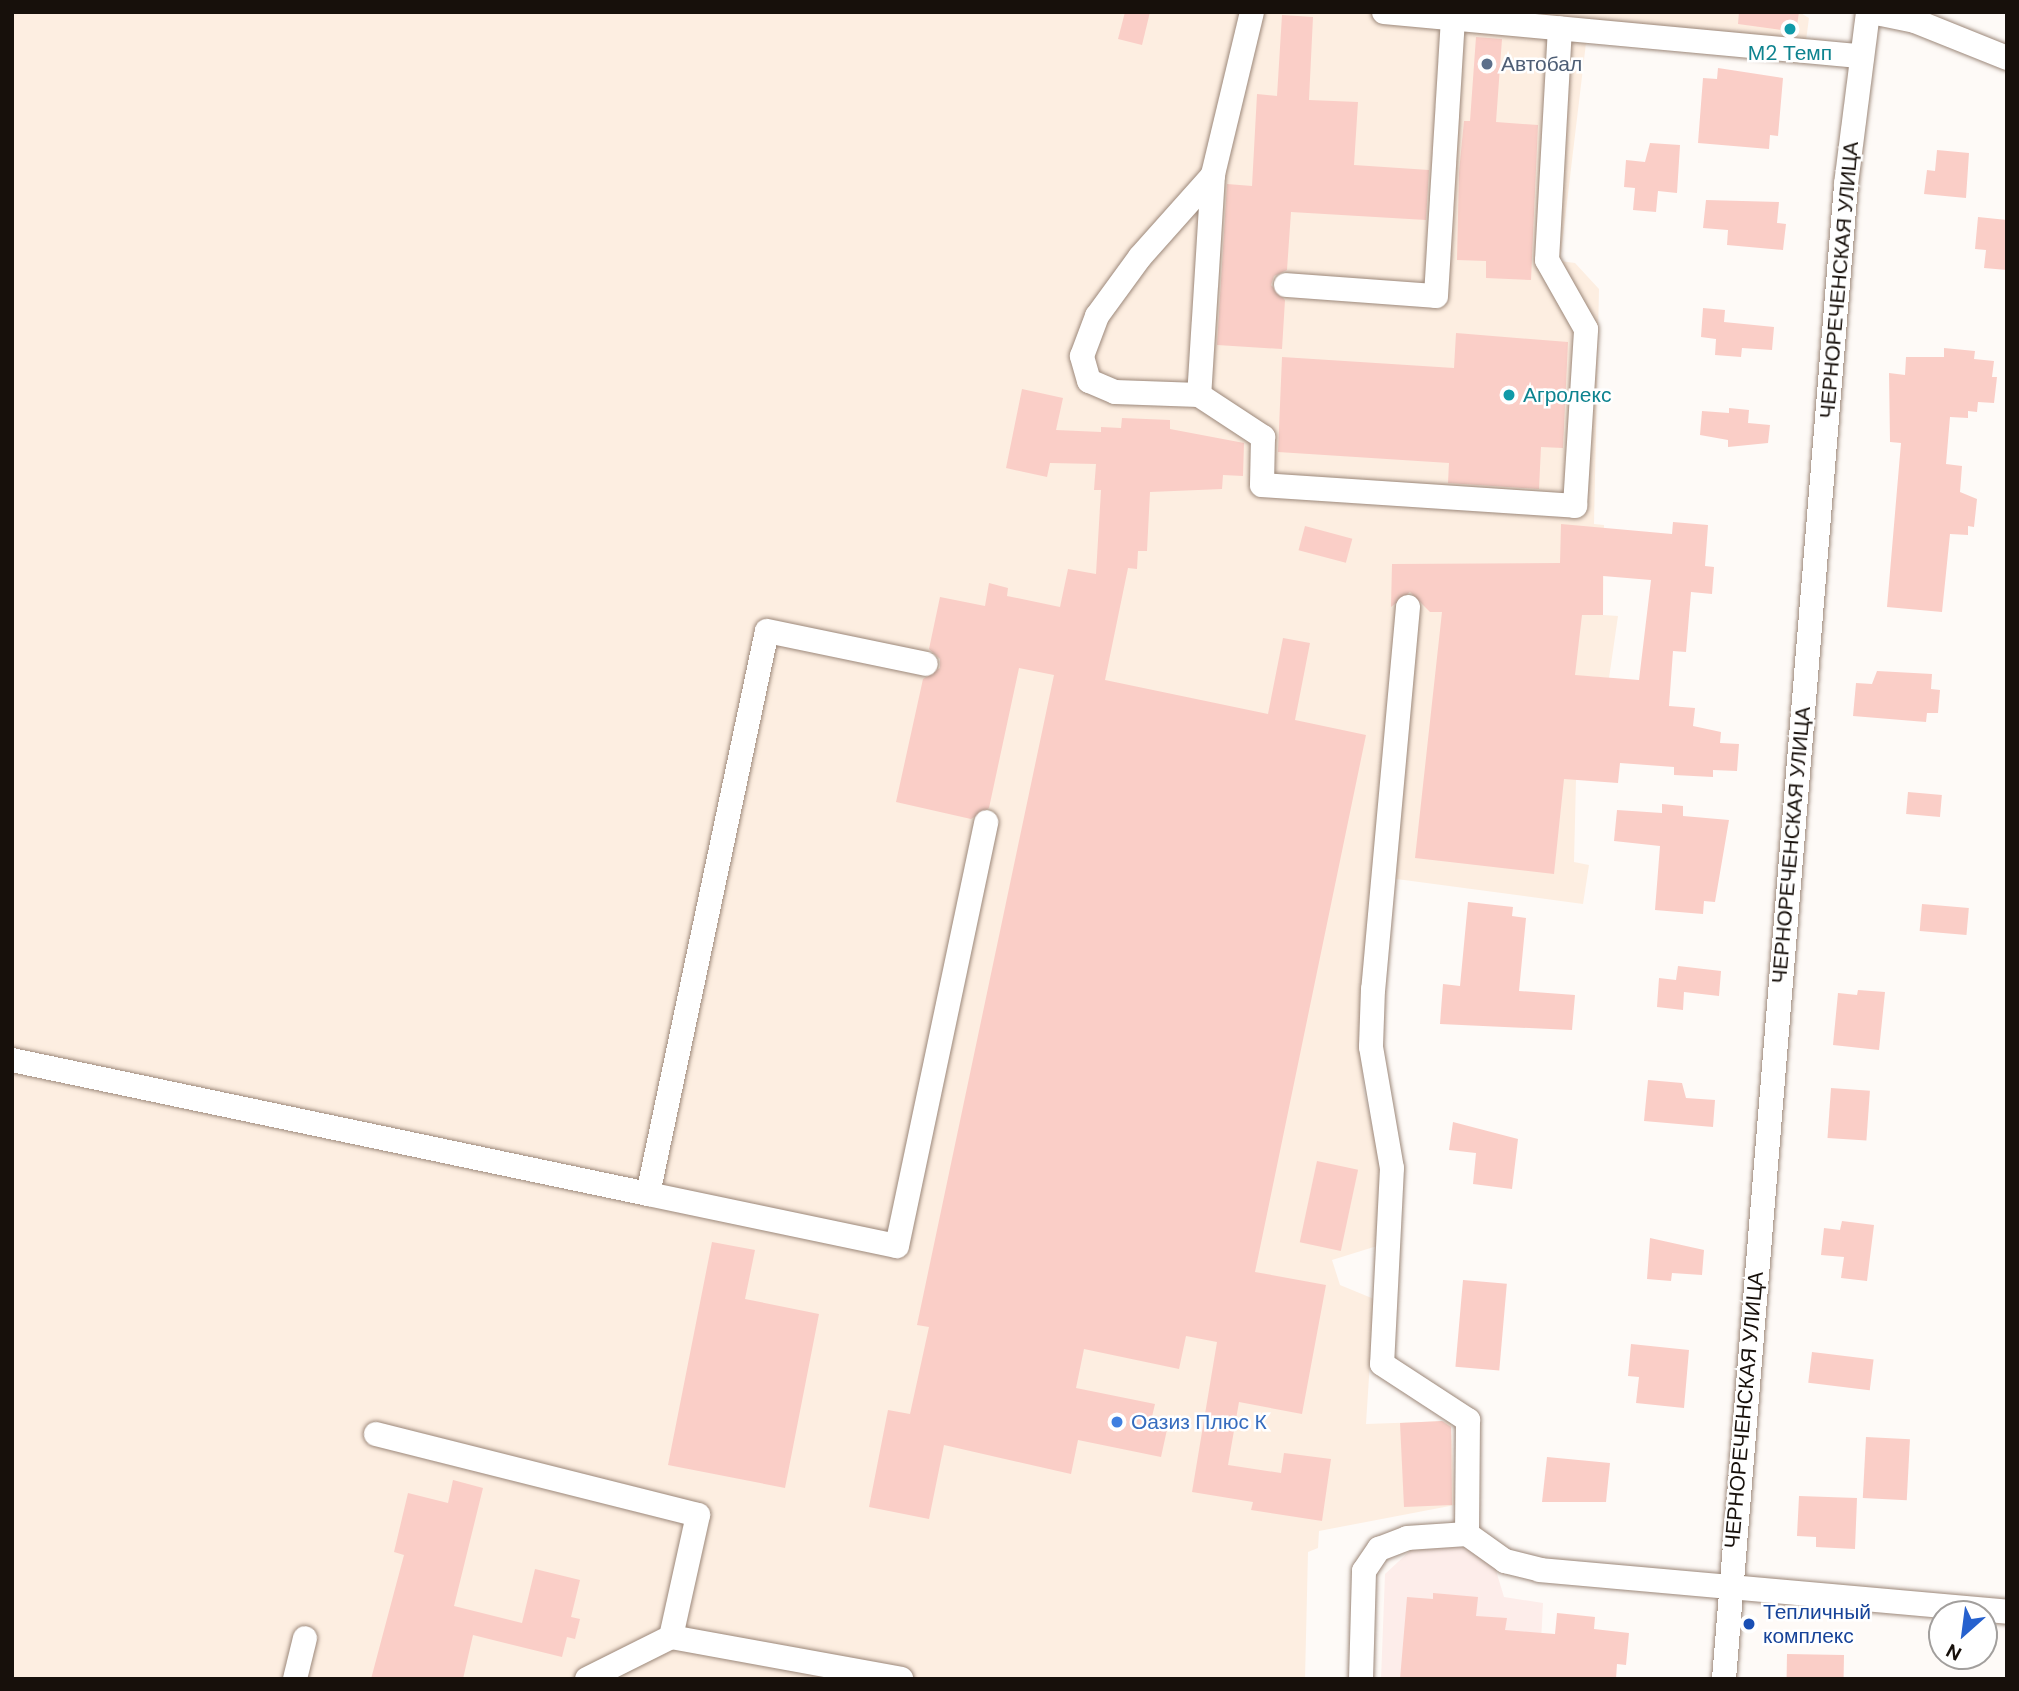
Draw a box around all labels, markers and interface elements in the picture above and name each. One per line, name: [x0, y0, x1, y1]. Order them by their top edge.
marker: М2 Темп: [1782, 21, 1798, 37]
place label: М2 Темп: [1748, 40, 1832, 66]
place label: Автобал: [1501, 51, 1582, 77]
marker: Автобал: [1479, 56, 1495, 72]
street label: ЧЕРНОРЕЧЕНСКАЯ УЛИЦА: [1814, 140, 1864, 420]
place label: Агролекс: [1523, 382, 1611, 408]
marker: Агролекс: [1501, 387, 1517, 403]
street label: ЧЕРНОРЕЧЕНСКАЯ УЛИЦА: [1766, 705, 1816, 985]
street label: ЧЕРНОРЕЧЕНСКАЯ УЛИЦА: [1719, 1270, 1769, 1550]
place label: Оазиз Плюс К: [1131, 1409, 1267, 1435]
marker: Оазиз Плюс К: [1109, 1414, 1125, 1430]
place label: Тепличный комплекс: [1763, 1599, 1871, 1649]
north arrow: [1928, 1600, 1998, 1670]
marker: Тепличный комплекс: [1741, 1616, 1757, 1632]
text: N: [1942, 1638, 1966, 1667]

